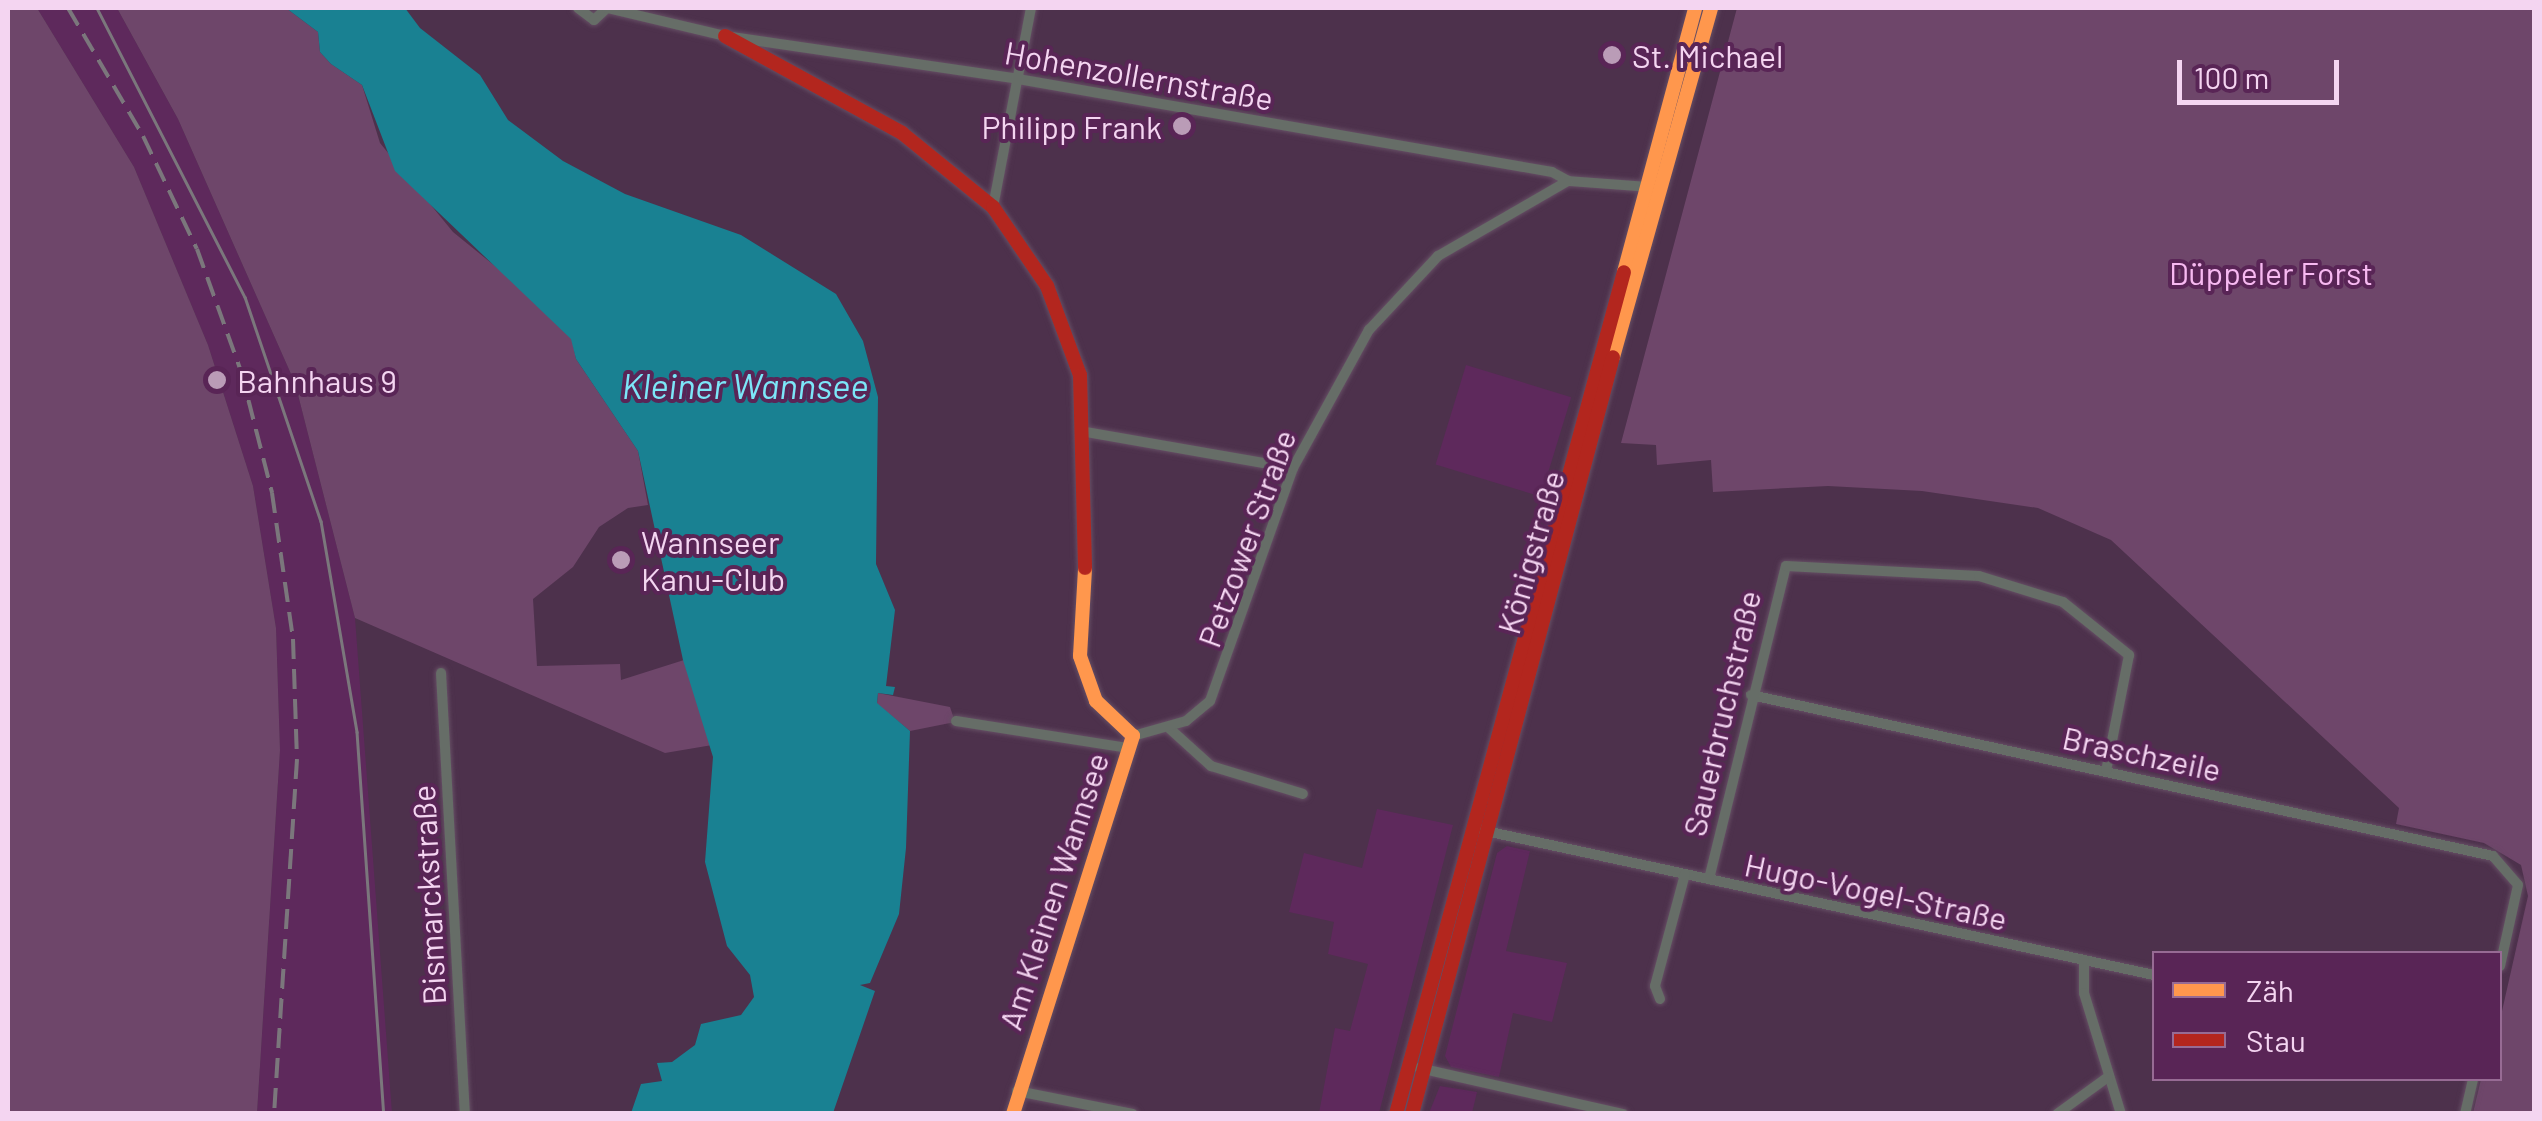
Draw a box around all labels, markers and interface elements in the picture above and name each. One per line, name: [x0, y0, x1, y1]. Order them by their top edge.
street label: Hohenzollernstraße: [1002, 32, 1276, 118]
place label: St. Michael: [1632, 36, 1783, 74]
scale bar: [2182, 40, 2344, 102]
marker: St. Michael: [1601, 44, 1623, 66]
text: 100 m: [2194, 59, 2269, 95]
place label: Philipp Frank: [981, 107, 1162, 145]
marker: Philipp Frank: [1171, 115, 1193, 137]
park label: Düppeler Forst: [2169, 253, 2373, 291]
place label: Bahnhaus 9: [237, 361, 397, 399]
water label: Kleiner Wannsee: [622, 364, 868, 406]
marker: Bahnhaus 9: [206, 369, 228, 391]
street label: Petzower Straße: [1189, 424, 1303, 652]
street label: Königstraße: [1488, 466, 1572, 638]
place label: Wannseer Kanu-Club: [641, 523, 785, 598]
marker: Wannseer Kanu-Club: [610, 549, 632, 571]
street label: Sauerbruchstraße: [1674, 586, 1768, 840]
street label: Braschzeile: [2059, 717, 2225, 789]
street label: Am Kleinen Wannsee: [990, 748, 1116, 1034]
street label: Bismarckstraße: [403, 784, 453, 1006]
street label: Hugo-Vogel-Straße: [1741, 844, 2011, 938]
legend: [2152, 951, 2502, 1081]
text: Zäh: [2246, 972, 2294, 1008]
text: Stau: [2246, 1022, 2306, 1058]

